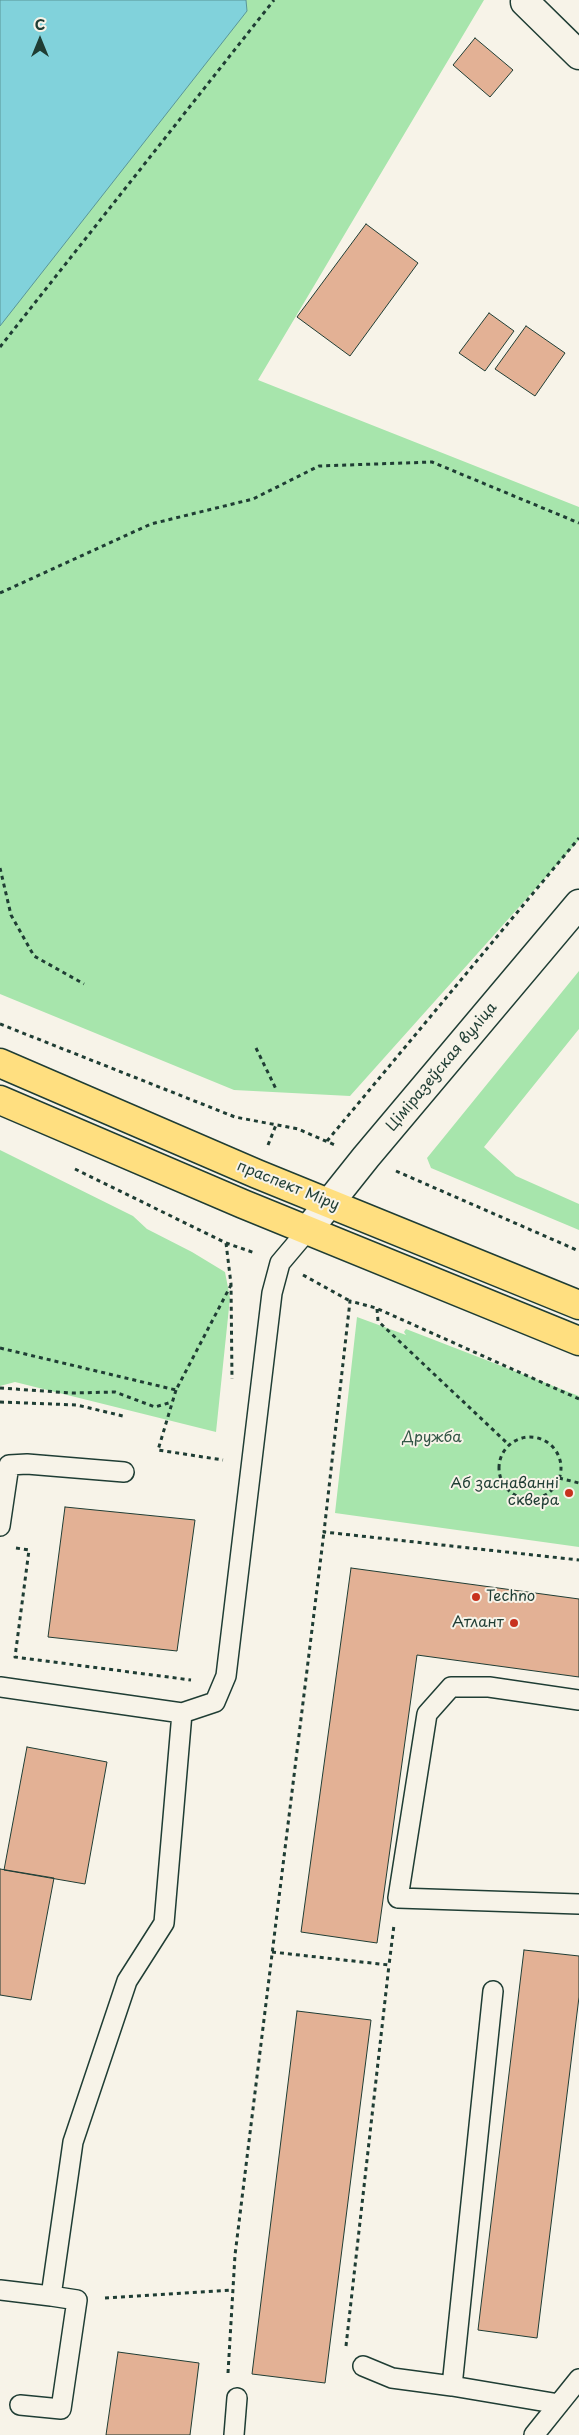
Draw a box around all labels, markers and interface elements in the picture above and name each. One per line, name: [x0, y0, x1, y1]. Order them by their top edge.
text: С: [35, 14, 45, 35]
north arrow: [15, 15, 65, 65]
street label: Ціміразеўская вуліца: [383, 999, 501, 1135]
street label: праспект Міру: [234, 1157, 342, 1215]
park label: Дружба: [402, 1429, 462, 1447]
place label: Аб заснаванні сквера: [451, 1475, 559, 1510]
marker: Аб заснаванні сквера: [563, 1487, 575, 1499]
place label: Techno: [486, 1588, 535, 1606]
marker: Techno: [470, 1591, 482, 1603]
place label: Атлант: [452, 1614, 504, 1632]
marker: Атлант: [508, 1617, 520, 1629]

